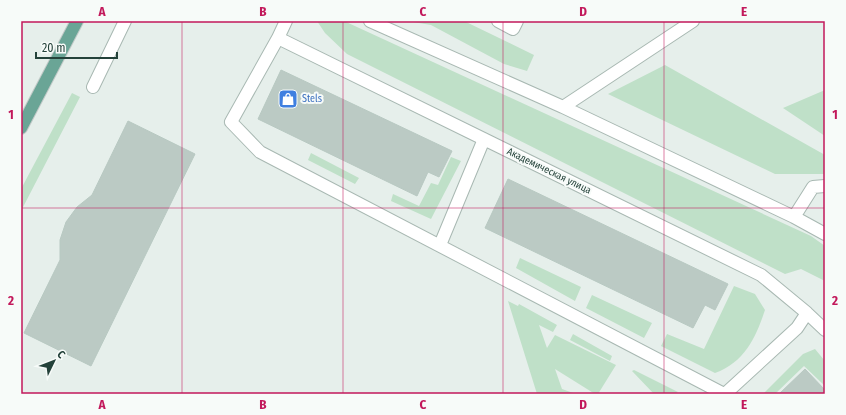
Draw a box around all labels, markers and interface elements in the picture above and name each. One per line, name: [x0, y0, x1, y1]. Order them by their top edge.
text: A: [97, 4, 106, 19]
text: B: [259, 4, 267, 19]
text: C: [420, 4, 427, 19]
text: D: [579, 4, 587, 19]
text: E: [741, 4, 747, 19]
scale bar: [36, 34, 117, 60]
text: 20 m: [42, 41, 66, 55]
shop icon: Stels: [277, 88, 299, 110]
place label: Stels: [302, 93, 322, 105]
text: 1: [8, 107, 14, 122]
text: 1: [832, 107, 838, 122]
street label: Академическая улица: [505, 145, 593, 197]
text: 2: [7, 293, 14, 308]
text: 2: [831, 293, 838, 308]
north arrow: [34, 341, 74, 381]
text: С: [54, 348, 68, 361]
text: A: [97, 397, 106, 412]
text: B: [259, 397, 267, 412]
text: C: [420, 397, 427, 412]
text: D: [579, 397, 587, 412]
text: E: [741, 397, 747, 412]

